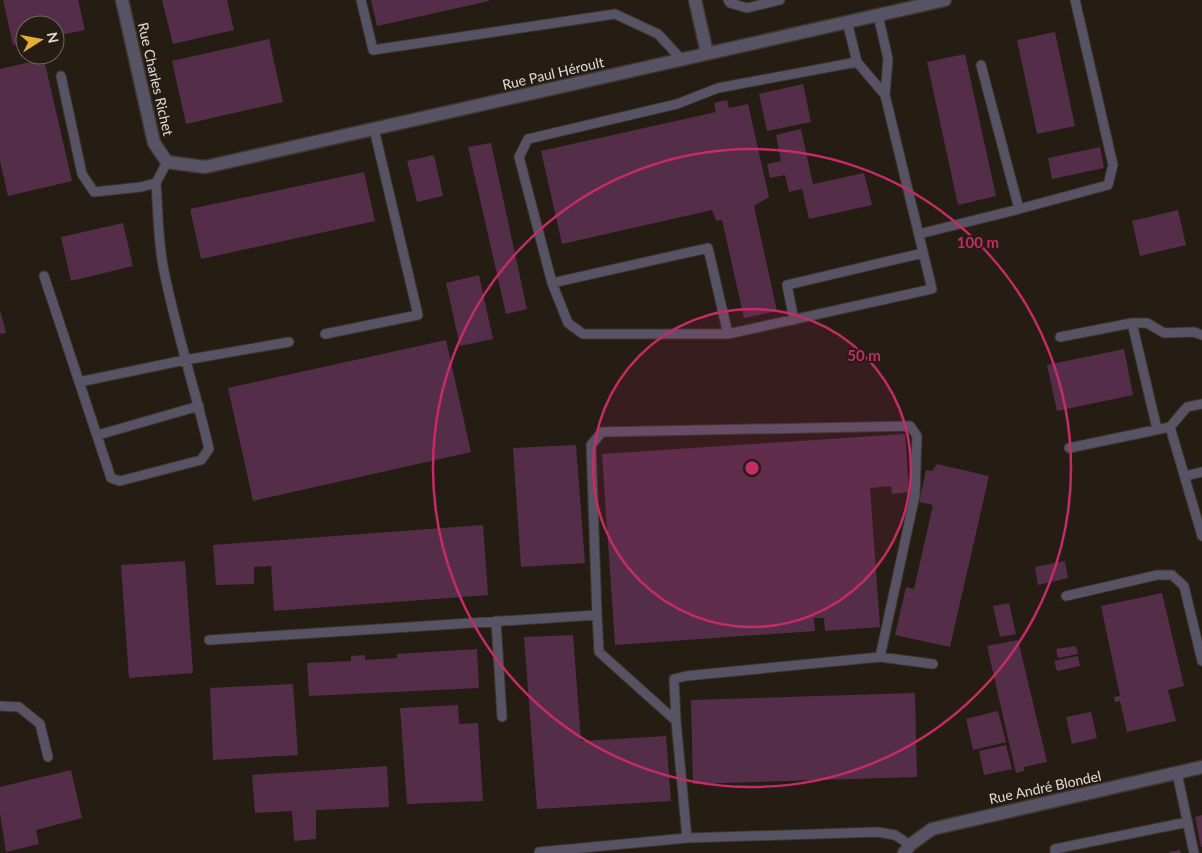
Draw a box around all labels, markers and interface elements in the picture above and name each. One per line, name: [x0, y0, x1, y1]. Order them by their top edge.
north arrow: [15, 15, 65, 65]
street label: Rue Charles Richet: [135, 21, 177, 137]
text: N: [44, 31, 63, 44]
street label: Rue Paul Héroult: [500, 53, 606, 93]
text: 100 m: [957, 233, 999, 251]
text: 50 m: [847, 346, 881, 364]
centre of rings: [743, 459, 761, 477]
street label: Rue André Blondel: [987, 767, 1103, 807]

